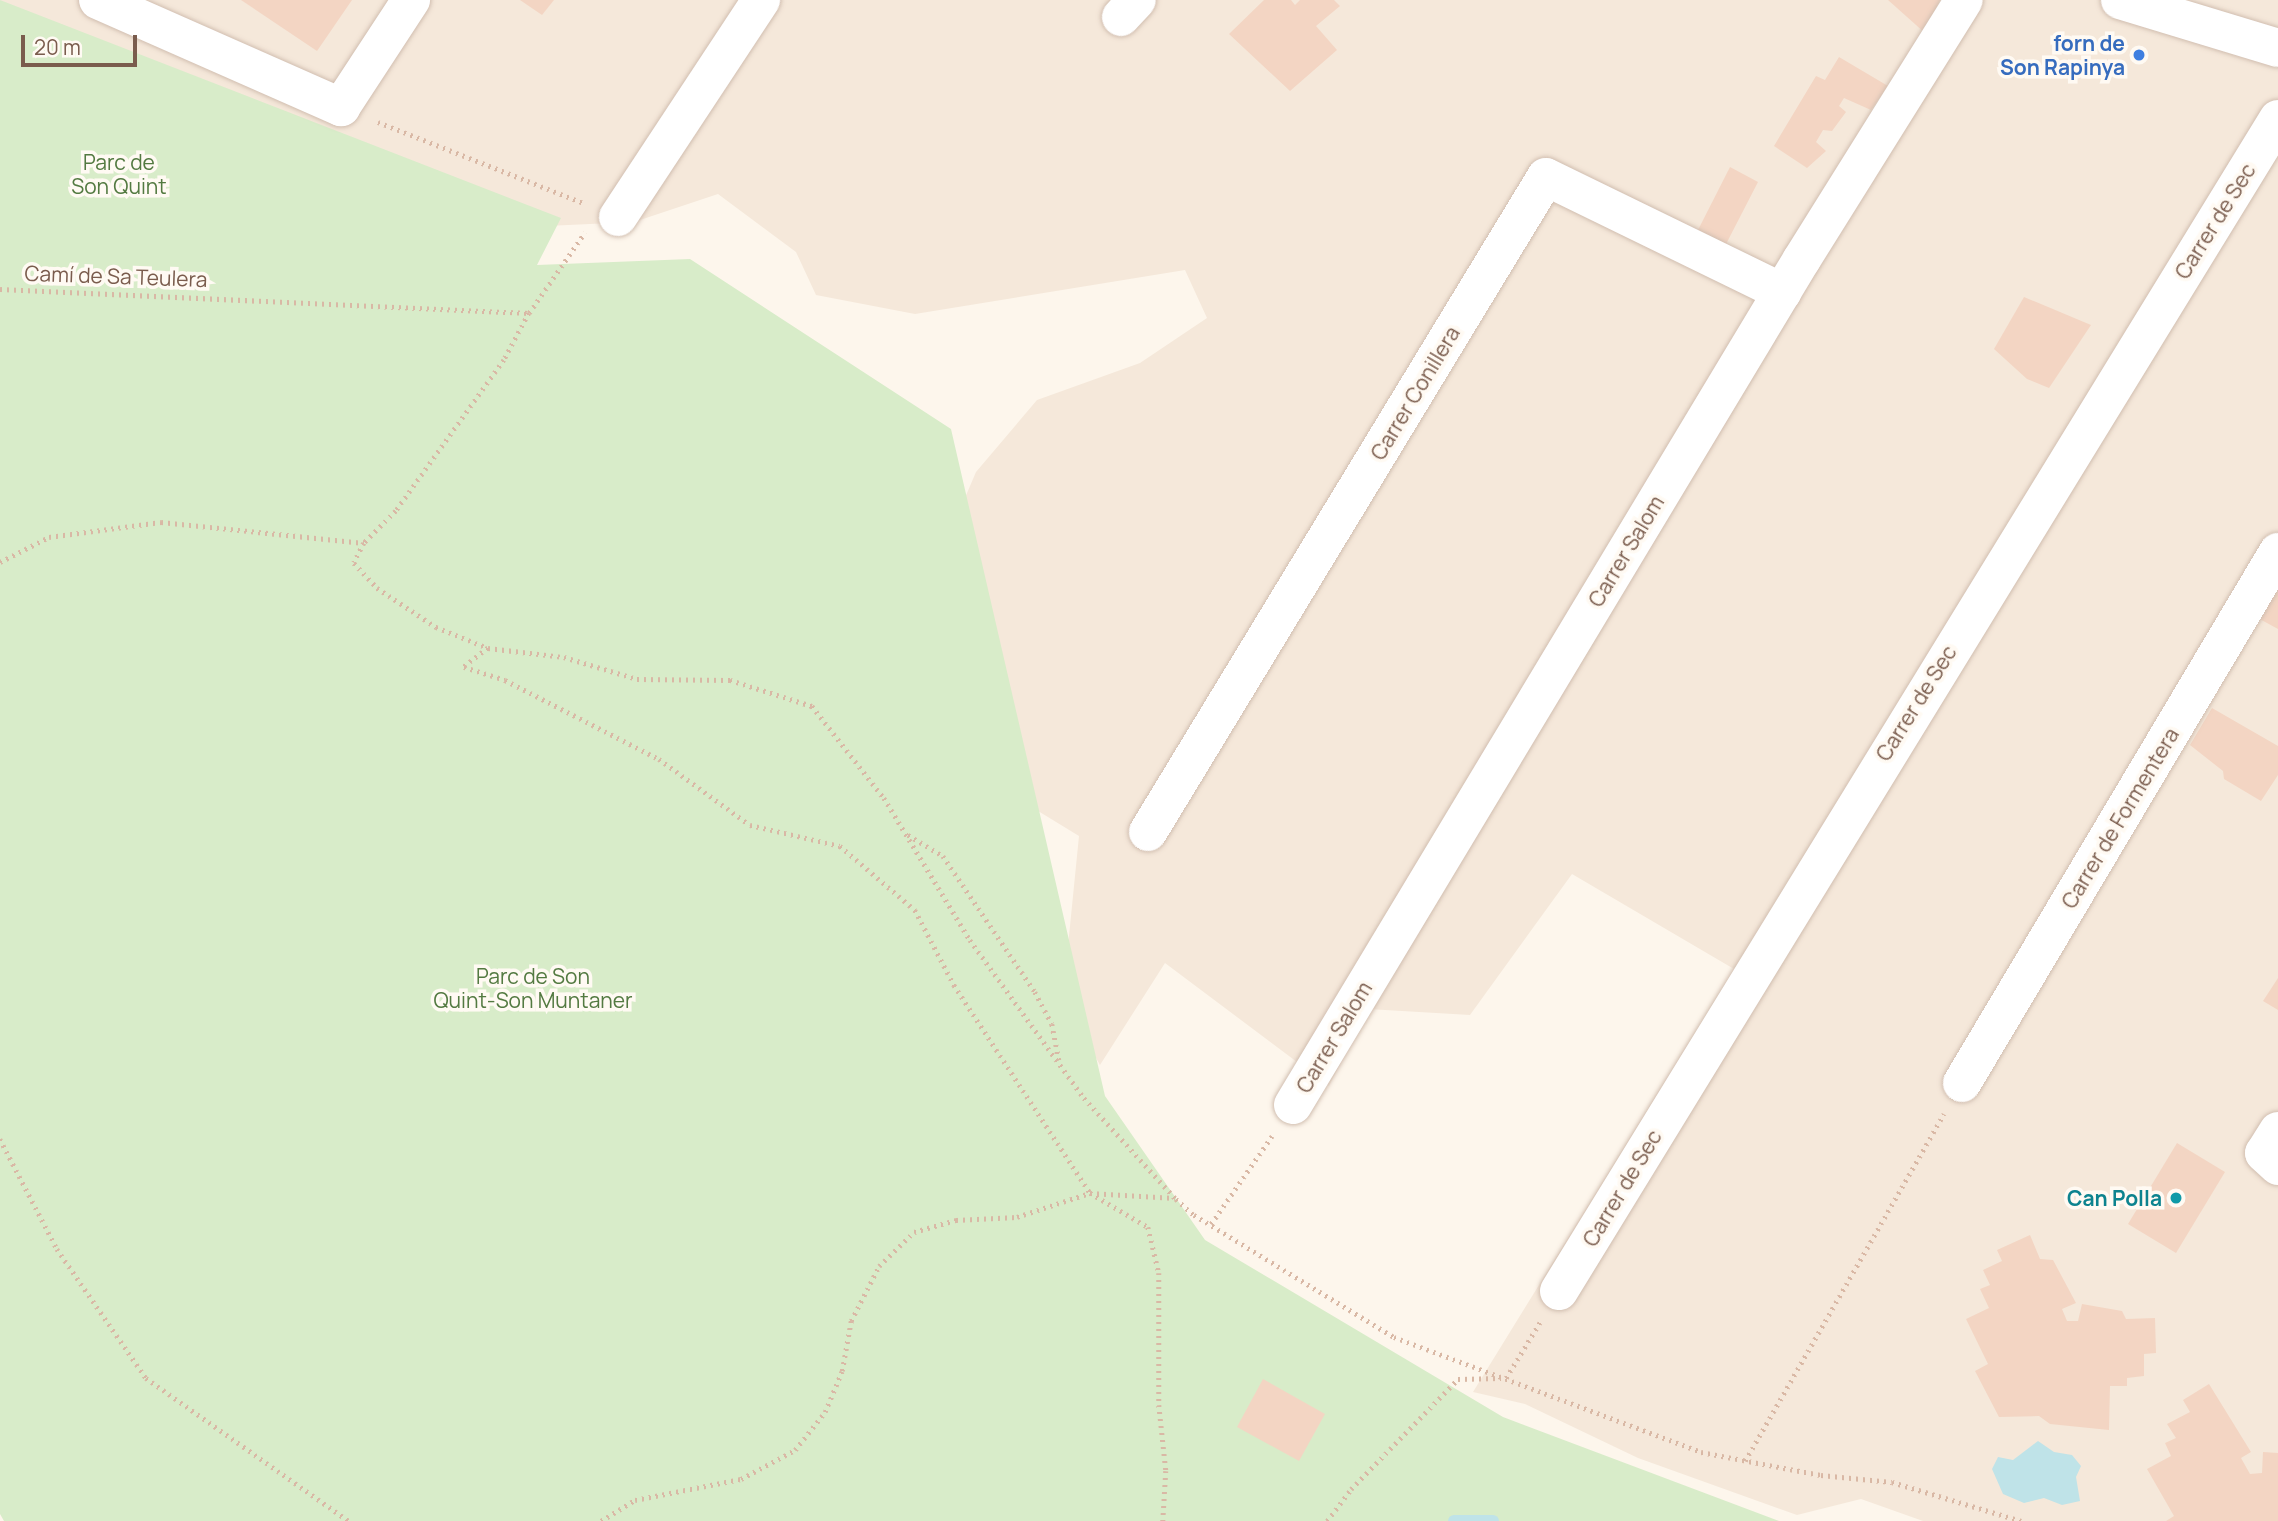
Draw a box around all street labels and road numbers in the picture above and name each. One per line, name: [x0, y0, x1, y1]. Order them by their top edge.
street label: Carrer de Sec: [2169, 159, 2261, 283]
street label: Camí de Sa Teulera: [24, 260, 208, 292]
street label: Carrer Conillera: [1365, 322, 1465, 464]
street label: Carrer Salom: [1583, 491, 1669, 611]
street label: Carrer de Sec: [1870, 641, 1962, 765]
street label: Carrer de Formentera: [2056, 723, 2184, 913]
street label: Carrer Salom: [1291, 977, 1377, 1097]
street label: Carrer de Sec: [1577, 1125, 1667, 1251]

